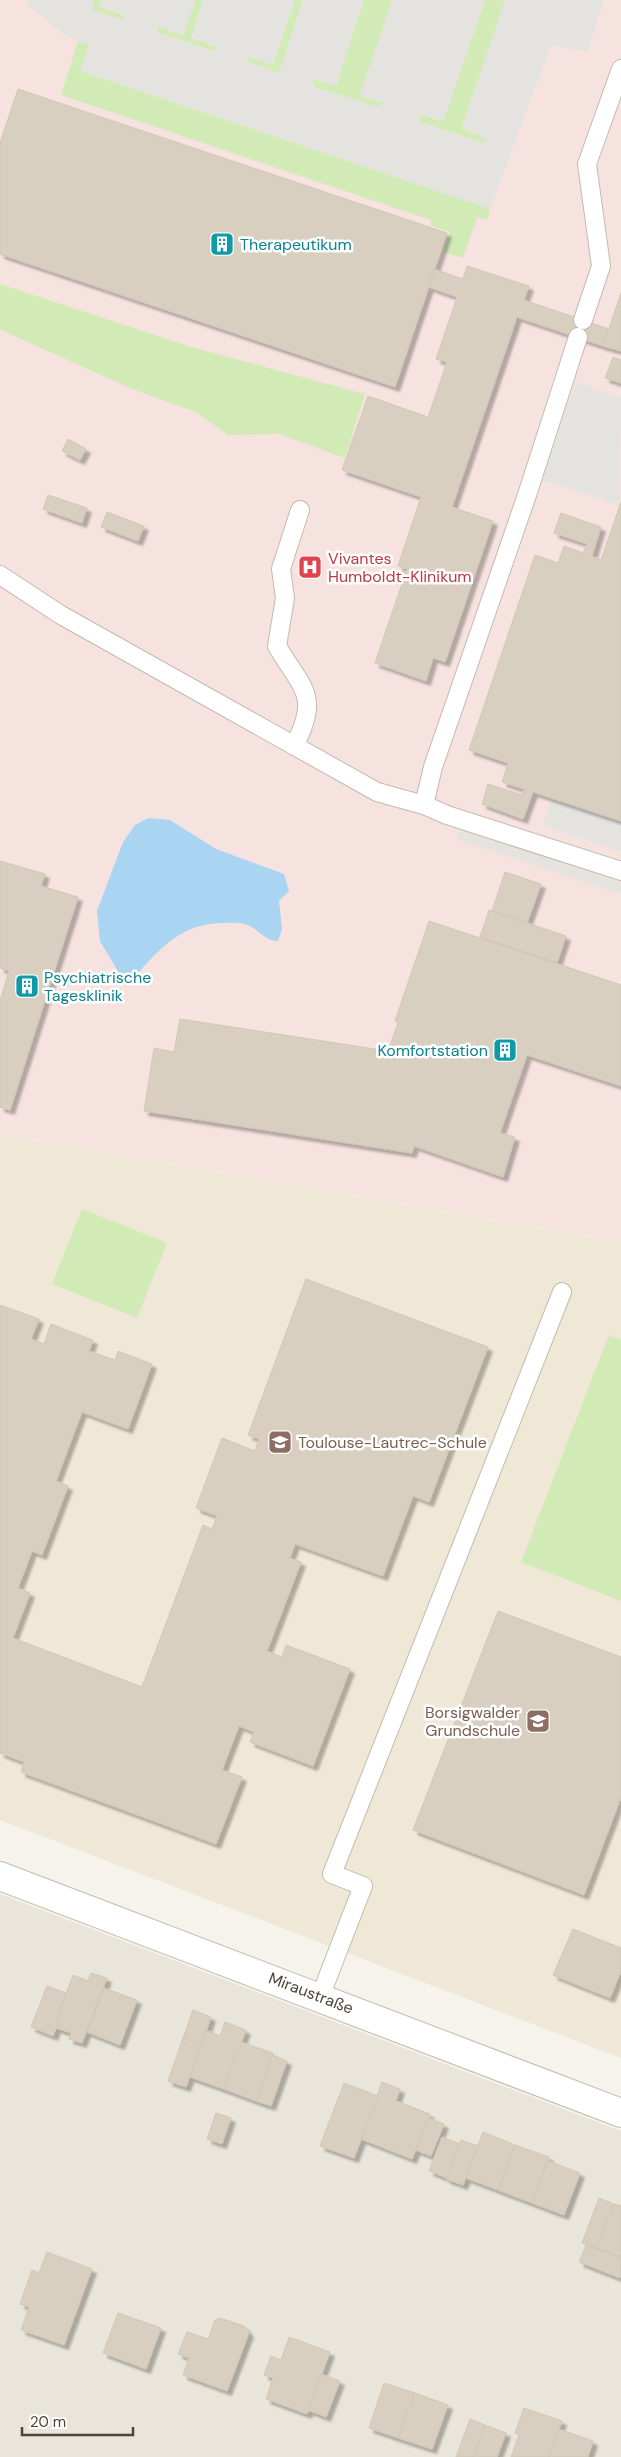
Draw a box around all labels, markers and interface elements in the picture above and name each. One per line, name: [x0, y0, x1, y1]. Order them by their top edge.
building icon: Therapeutikum: [209, 231, 235, 257]
place label: Therapeutikum: [240, 234, 352, 255]
place label: Vivantes Humboldt-Klinikum: [328, 548, 472, 587]
hospital icon: Vivantes Humboldt-Klinikum: [297, 554, 323, 580]
place label: Psychiatrische Tagesklinik: [44, 967, 151, 1006]
building icon: Psychiatrische Tagesklinik: [14, 973, 40, 999]
building icon: Komfortstation: [492, 1037, 518, 1063]
place label: Komfortstation: [377, 1040, 488, 1061]
school or university icon: Toulouse-Lautrec-Schule: [267, 1429, 293, 1455]
place label: Toulouse-Lautrec-Schule: [298, 1432, 487, 1453]
place label: Borsigwalder Grundschule: [425, 1702, 520, 1741]
school or university icon: Borsigwalder Grundschule: [525, 1708, 551, 1734]
street label: Miraustraße: [266, 1967, 356, 2019]
scale bar: [22, 2404, 134, 2436]
text: 20 m: [30, 2412, 66, 2432]

